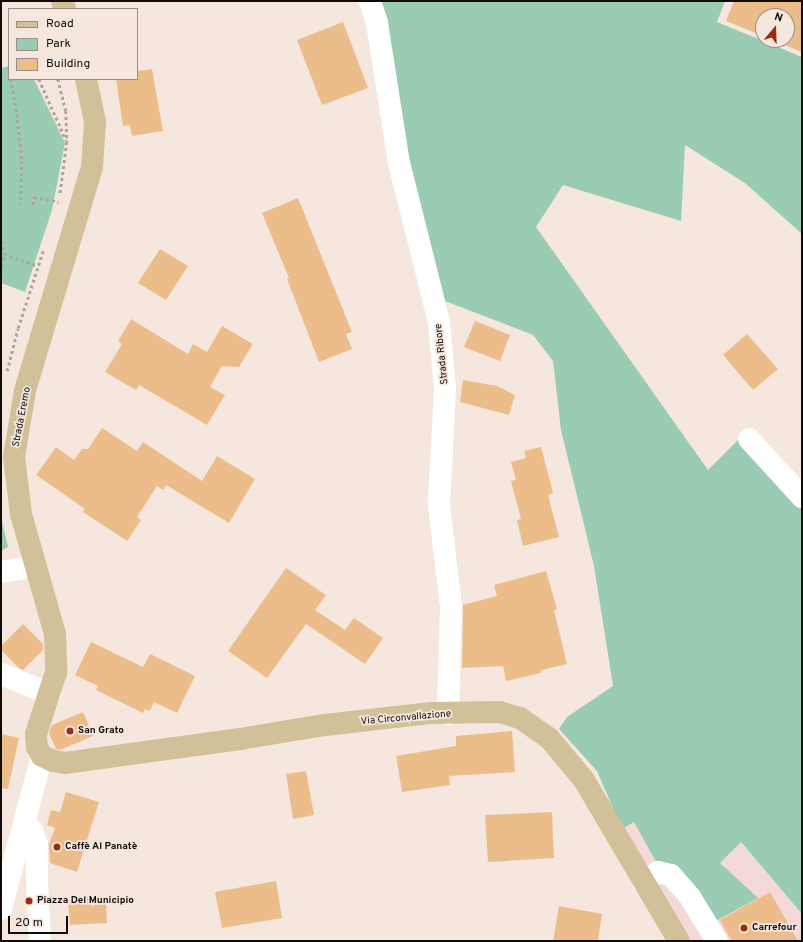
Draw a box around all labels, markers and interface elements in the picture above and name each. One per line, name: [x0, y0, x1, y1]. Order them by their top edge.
legend: [8, 8, 138, 80]
north arrow: [755, 8, 795, 48]
text: N: [773, 10, 785, 26]
text: Road: [46, 16, 74, 32]
text: Park: [46, 36, 71, 52]
text: Building: [46, 56, 90, 72]
street label: Strada Ribore: [433, 323, 451, 385]
street label: Strada Eremo: [10, 386, 34, 448]
street label: Via Circonvallazione: [360, 708, 452, 728]
place label: San Grato: [78, 725, 124, 737]
marker: San Grato: [65, 726, 75, 736]
place label: Caffè Al Panatè: [65, 841, 138, 853]
marker: Caffè Al Panatè: [52, 842, 62, 852]
place label: Piazza Del Municipio: [37, 895, 134, 907]
marker: Piazza Del Municipio: [24, 896, 34, 906]
scale bar: [10, 908, 70, 934]
text: 20 m: [15, 915, 43, 931]
place label: Carrefour: [752, 922, 797, 934]
marker: Carrefour: [739, 923, 749, 933]

